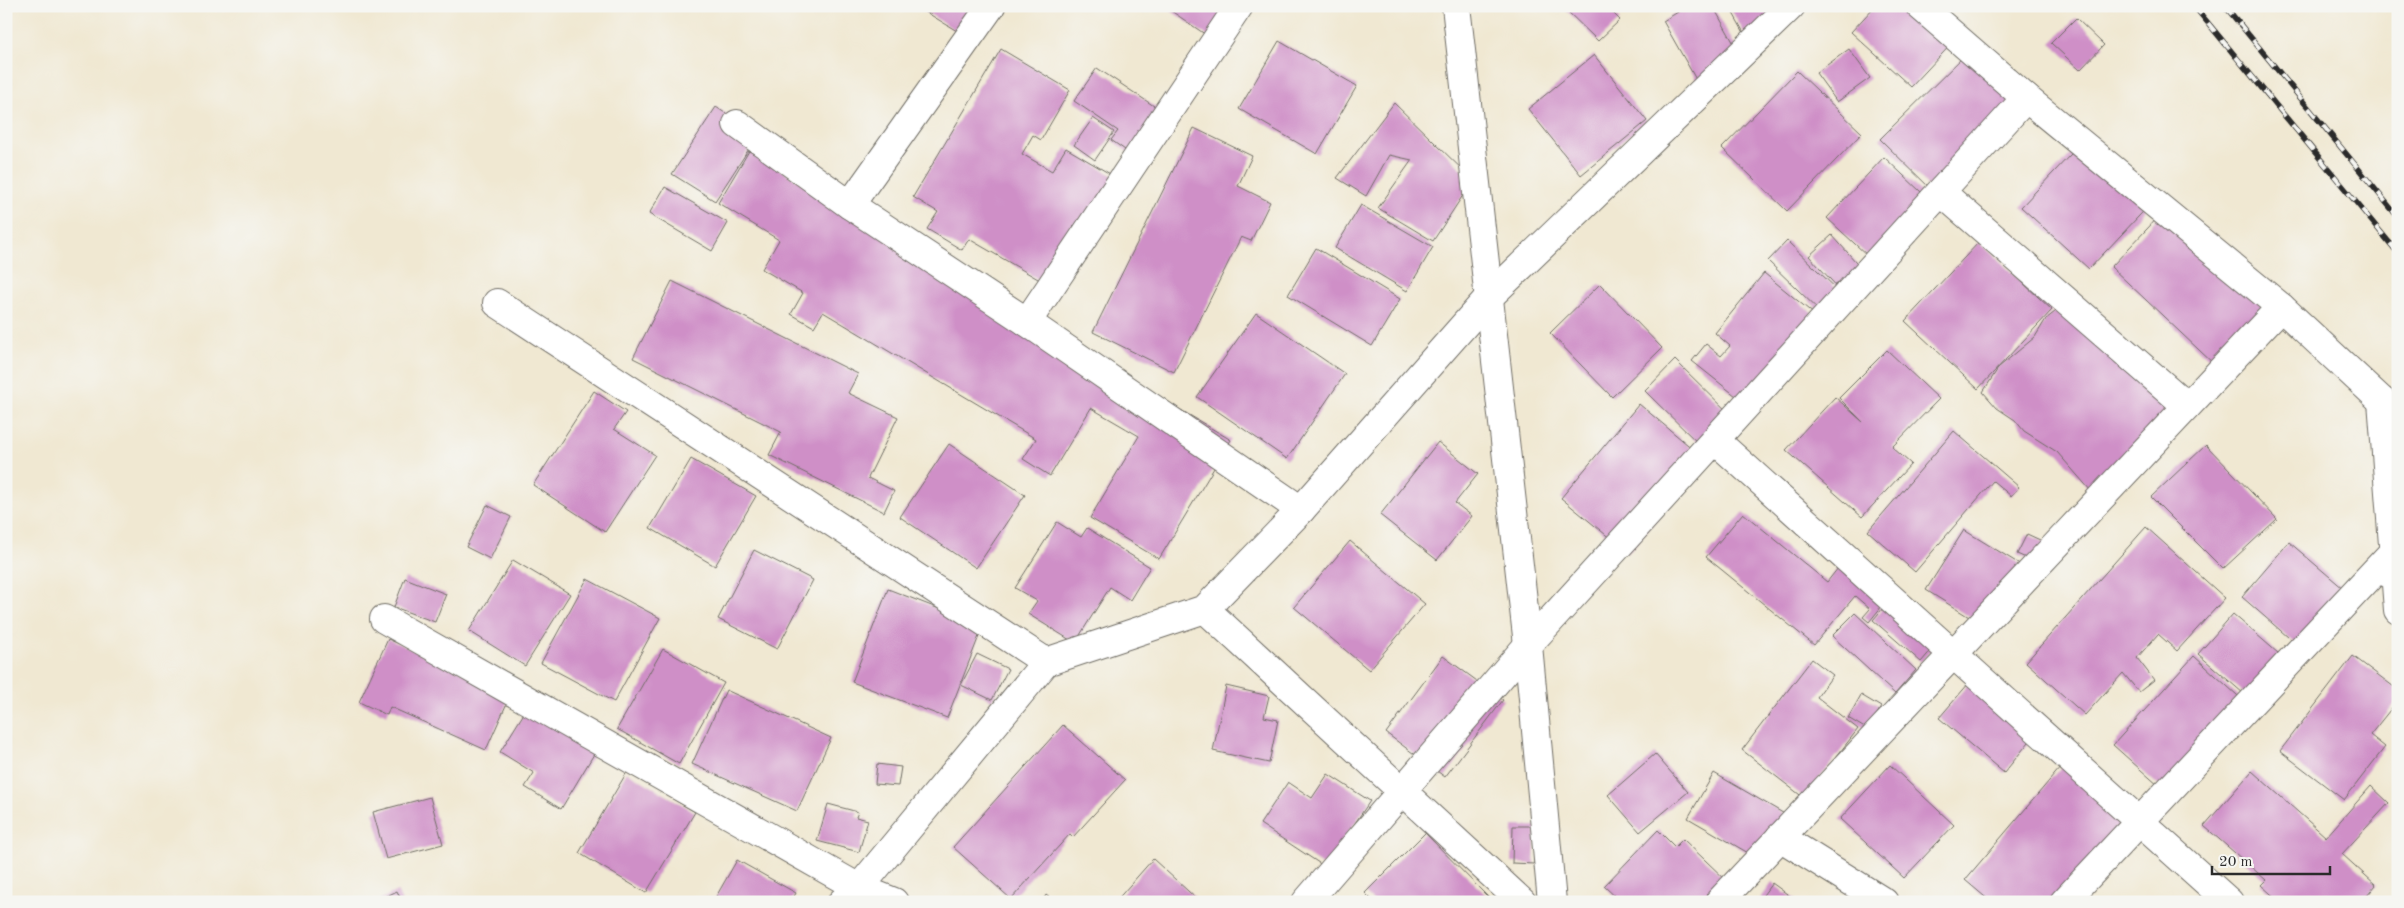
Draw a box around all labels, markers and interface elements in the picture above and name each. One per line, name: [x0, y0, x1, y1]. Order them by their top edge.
scale bar: [2212, 843, 2329, 875]
text: 20 m: [2219, 855, 2253, 870]

